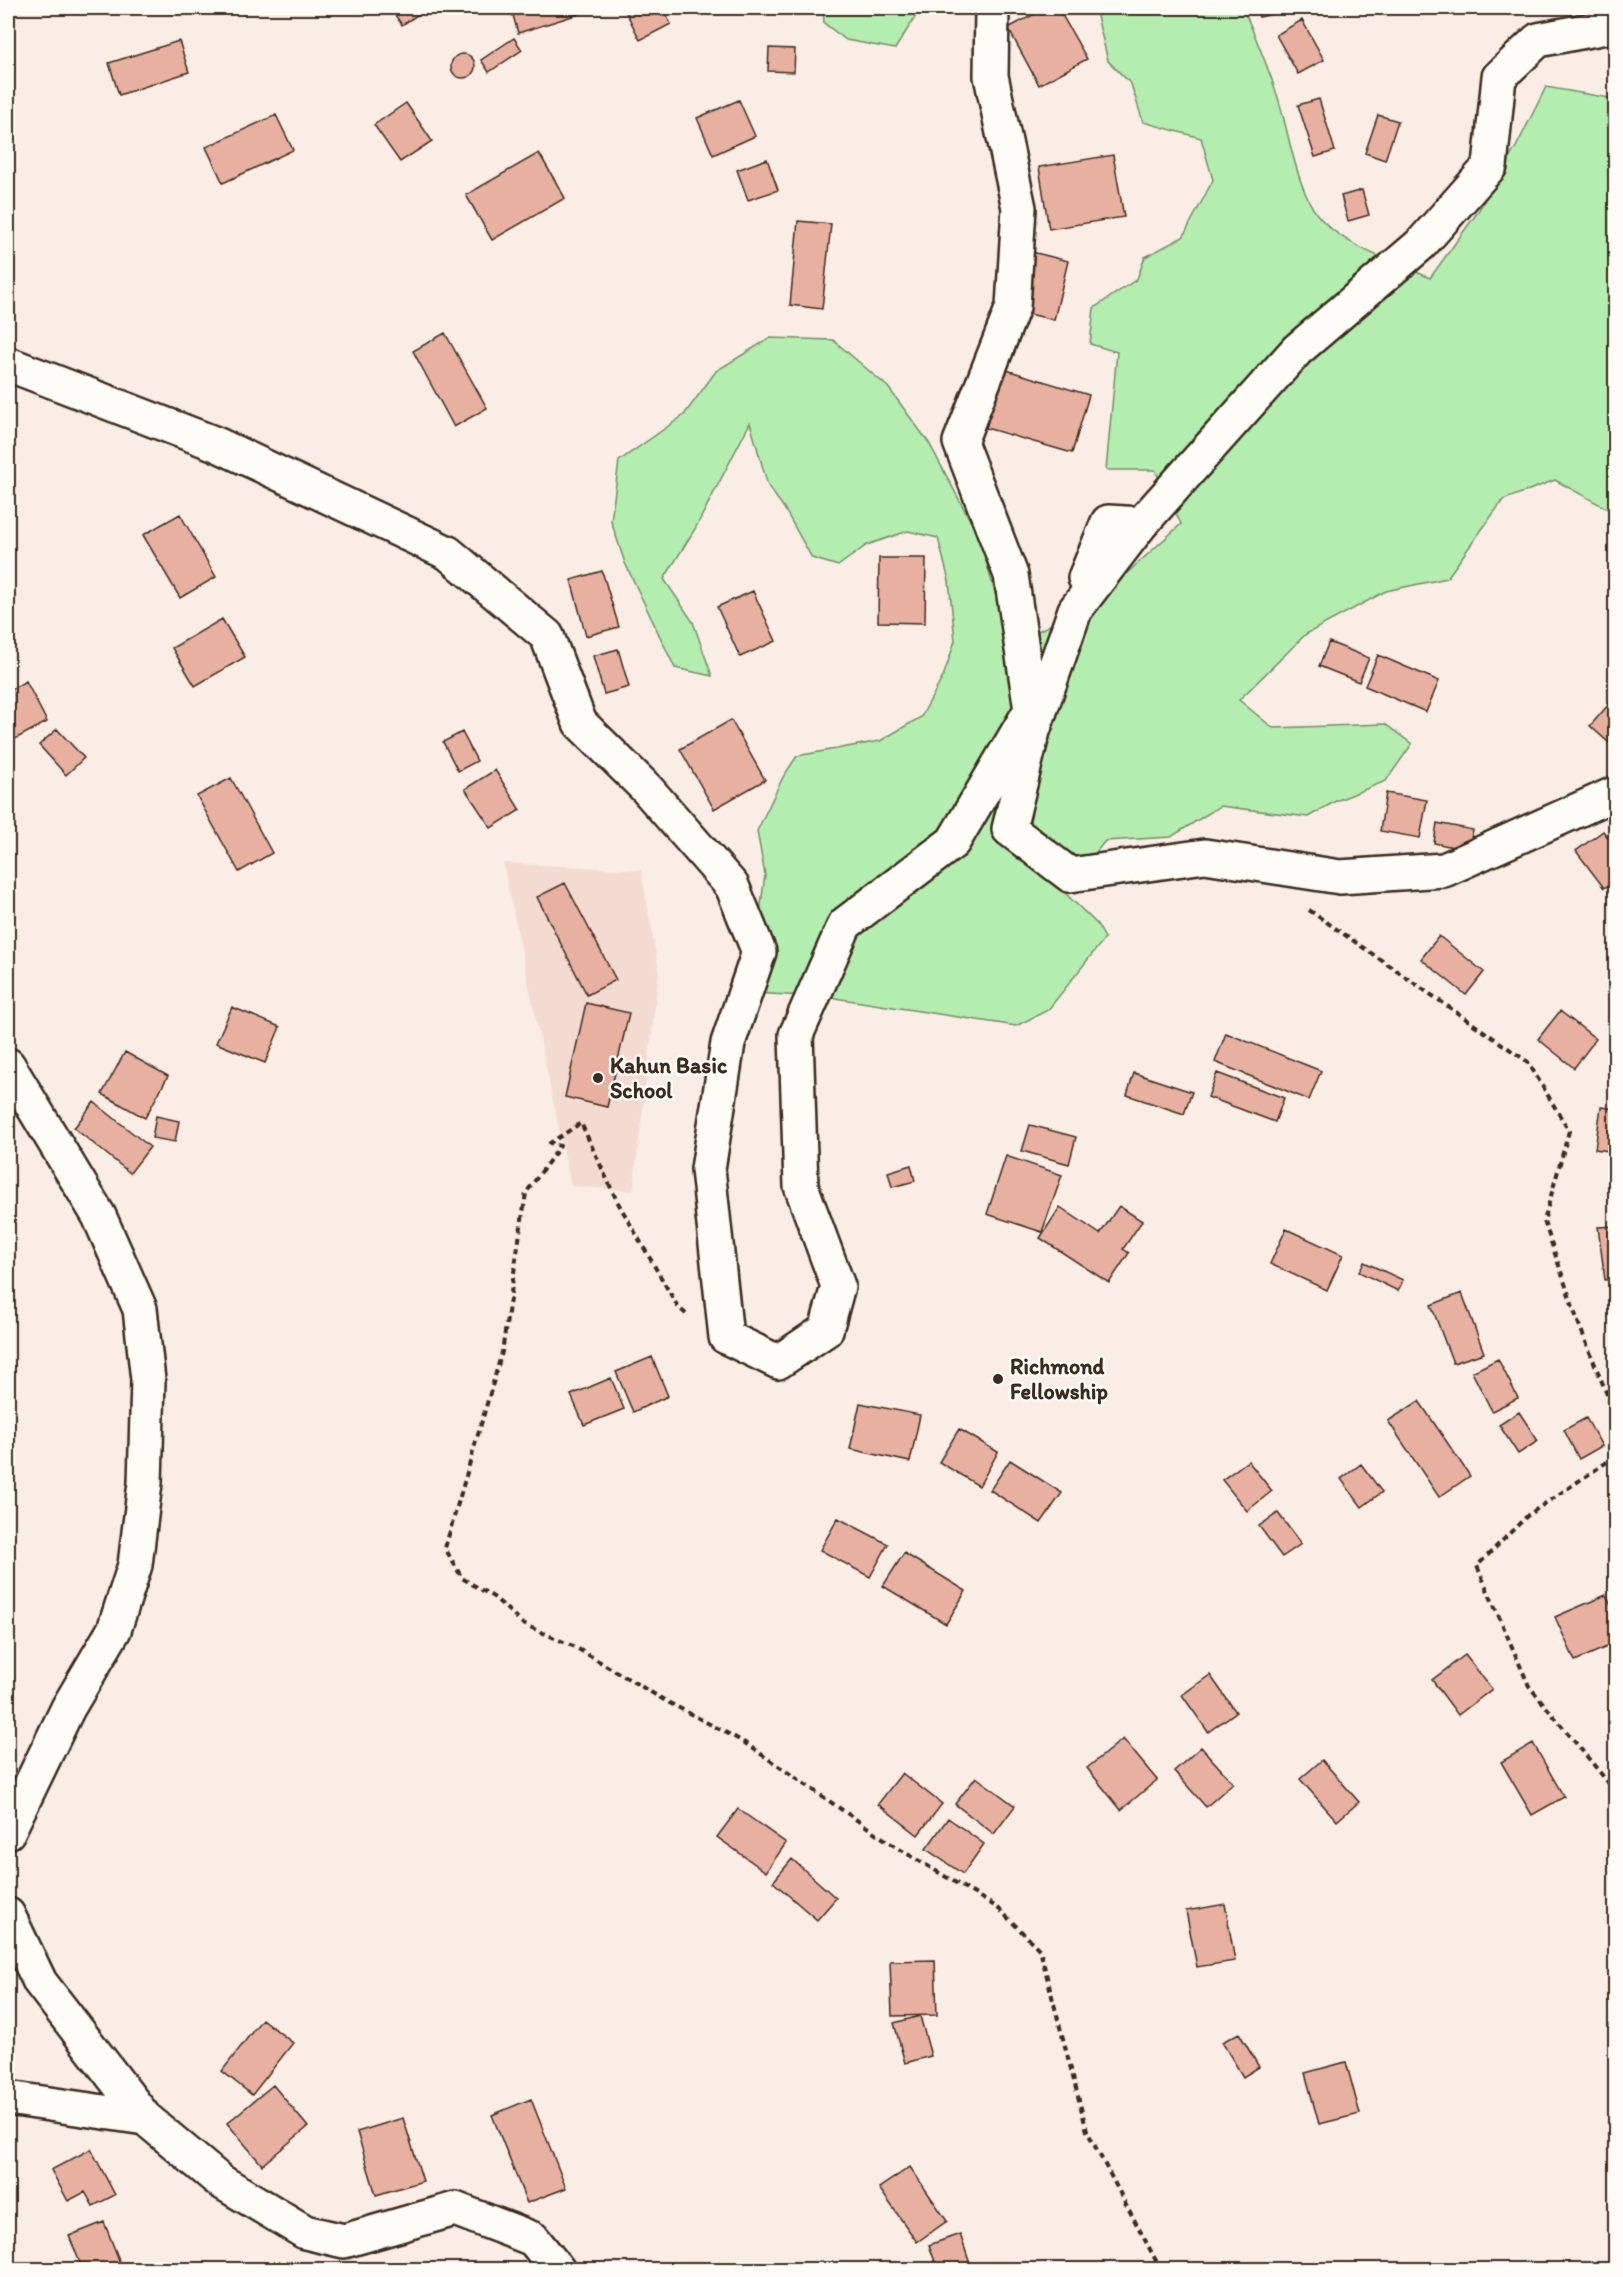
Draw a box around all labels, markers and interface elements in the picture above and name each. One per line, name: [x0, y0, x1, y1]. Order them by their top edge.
place label: Kahun Basic School: [610, 1052, 728, 1104]
marker: Kahun Basic School: [591, 1071, 605, 1085]
place label: Richmond Fellowship: [1010, 1353, 1108, 1405]
marker: Richmond Fellowship: [991, 1372, 1005, 1386]

